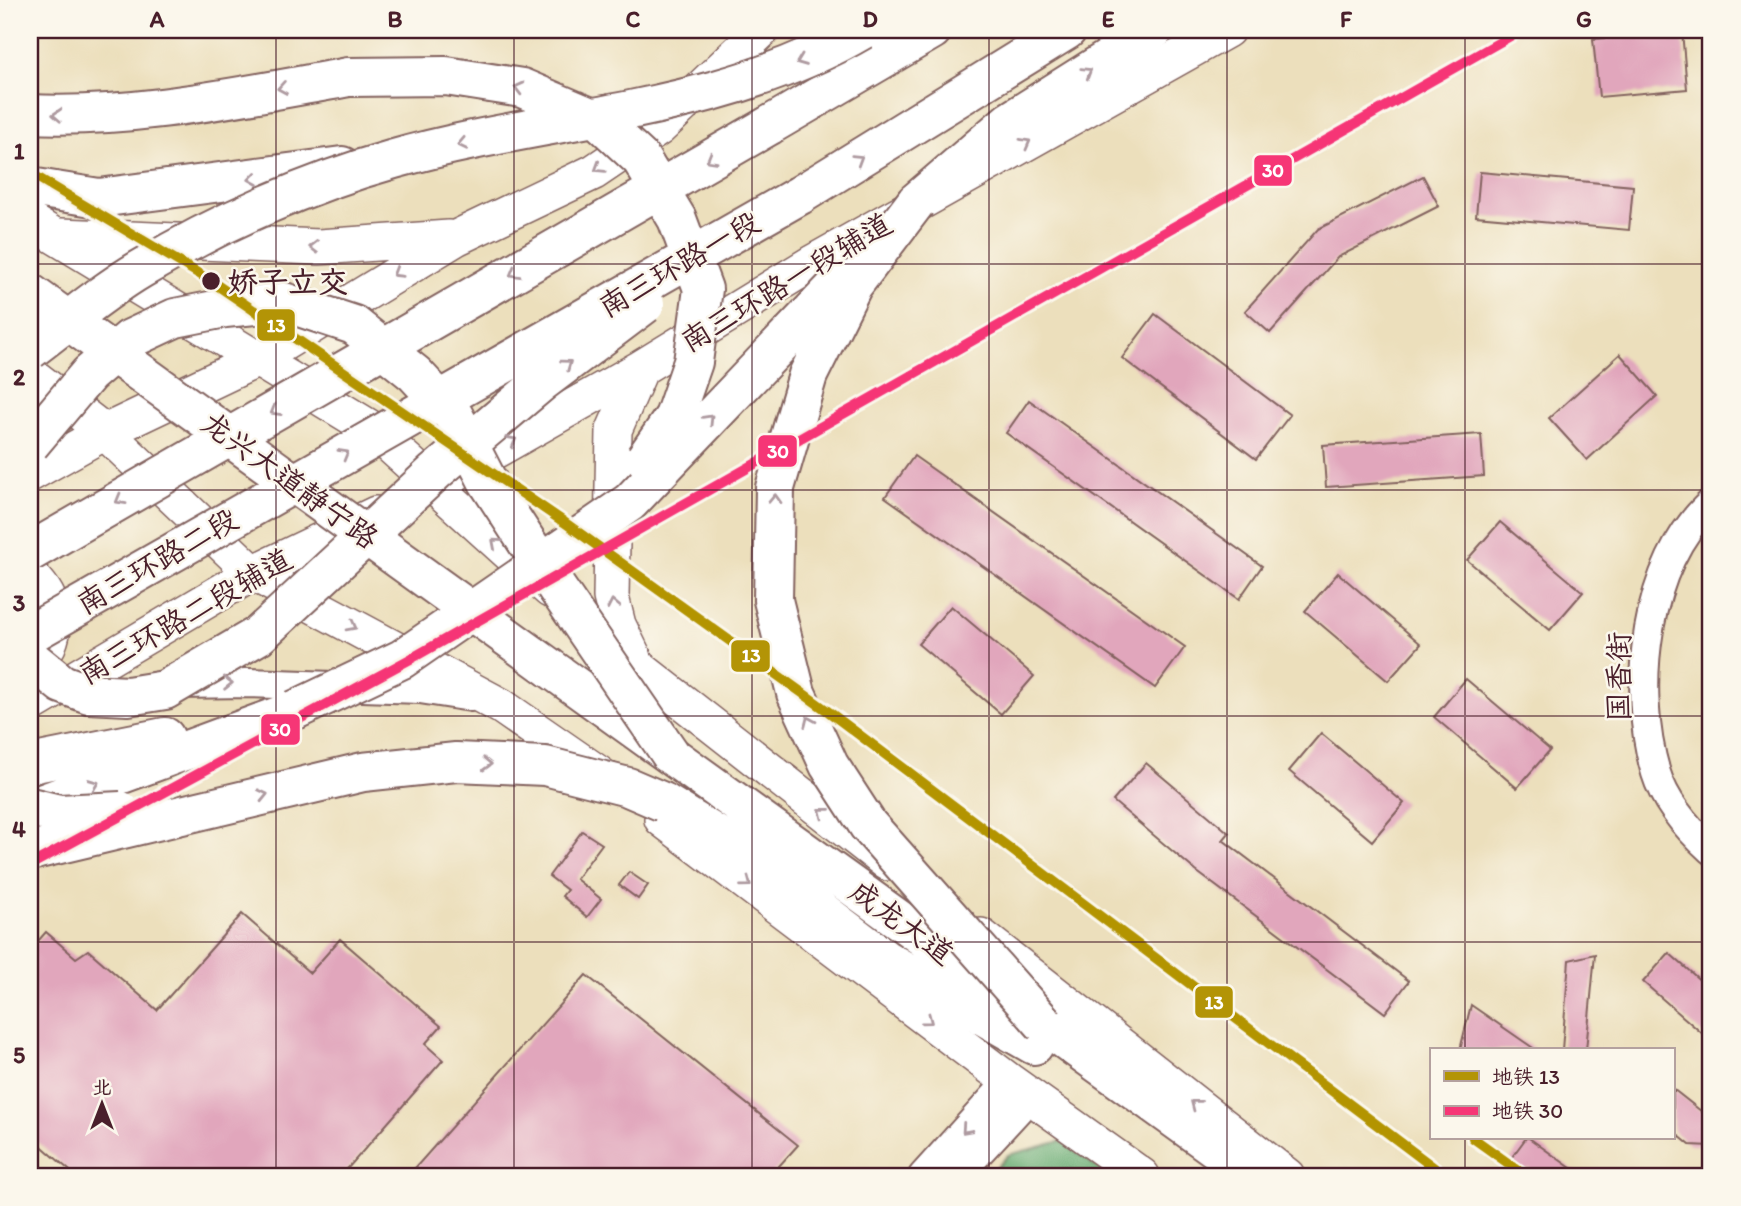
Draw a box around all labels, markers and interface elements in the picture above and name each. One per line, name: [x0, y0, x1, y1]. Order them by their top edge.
text: A: [149, 5, 165, 33]
text: B: [388, 5, 403, 33]
text: C: [626, 5, 641, 33]
text: D: [862, 5, 878, 33]
text: E: [1102, 5, 1115, 33]
text: F: [1340, 5, 1353, 33]
text: G: [1576, 5, 1592, 33]
one-way arrow: [796, 53, 808, 67]
one-way arrow: [1079, 68, 1092, 81]
one-way arrow: [276, 80, 288, 95]
one-way arrow: [513, 82, 525, 96]
one-way arrow: [51, 108, 62, 123]
one-way arrow: [456, 135, 468, 150]
text: 1: [14, 137, 25, 165]
one-way arrow: [1019, 138, 1032, 151]
one-way arrow: [706, 151, 719, 164]
line badge: 30: [1253, 154, 1293, 187]
one-way arrow: [851, 155, 864, 168]
text: 30: [1262, 159, 1284, 182]
one-way arrow: [593, 160, 606, 173]
one-way arrow: [247, 171, 259, 186]
street label: 南三环路一段: [592, 203, 766, 325]
street label: 南三环路一段辅道: [674, 204, 898, 360]
one-way arrow: [308, 239, 319, 255]
place label: 娇子立交: [228, 263, 348, 300]
one-way arrow: [509, 264, 522, 277]
one-way arrow: [392, 265, 405, 278]
marker: 娇子立交: [200, 270, 222, 292]
line badge: 13: [256, 308, 296, 342]
text: 13: [266, 314, 286, 337]
one-way arrow: [559, 359, 572, 372]
text: 2: [13, 363, 26, 391]
street label: 龙兴大道静宁路: [194, 403, 386, 557]
one-way arrow: [269, 403, 282, 416]
one-way arrow: [700, 414, 713, 427]
line badge: 30: [757, 434, 798, 468]
one-way arrow: [504, 437, 517, 450]
text: 30: [767, 440, 789, 463]
one-way arrow: [336, 450, 349, 463]
one-way arrow: [114, 492, 127, 505]
one-way arrow: [767, 494, 783, 504]
street label: 南三环路二段: [70, 500, 244, 622]
one-way arrow: [491, 539, 504, 551]
street label: 南三环路二段辅道: [72, 540, 298, 692]
text: 3: [13, 589, 26, 617]
one-way arrow: [607, 598, 622, 610]
one-way arrow: [344, 618, 357, 631]
street label: 国香街: [1600, 632, 1637, 722]
line badge: 13: [730, 639, 771, 673]
text: 13: [741, 644, 761, 667]
one-way arrow: [223, 675, 234, 691]
line badge: 30: [260, 713, 301, 746]
one-way arrow: [803, 716, 817, 728]
text: 30: [269, 718, 291, 741]
one-way arrow: [482, 756, 493, 771]
one-way arrow: [87, 778, 99, 792]
one-way arrow: [257, 789, 269, 803]
one-way arrow: [818, 808, 831, 821]
text: 4: [12, 815, 26, 843]
street label: 成龙大道: [843, 872, 961, 972]
one-way arrow: [739, 875, 752, 887]
line badge: 13: [1194, 985, 1234, 1019]
text: 13: [1204, 991, 1224, 1014]
one-way arrow: [920, 1012, 933, 1025]
text: 5: [13, 1041, 25, 1069]
legend: [1430, 1048, 1674, 1140]
text: 地铁 13: [1492, 1064, 1560, 1089]
north arrow: [66, 1070, 136, 1140]
text: 北: [92, 1076, 112, 1099]
text: 地铁 30: [1492, 1098, 1563, 1123]
one-way arrow: [1190, 1099, 1202, 1112]
one-way arrow: [962, 1121, 974, 1134]

